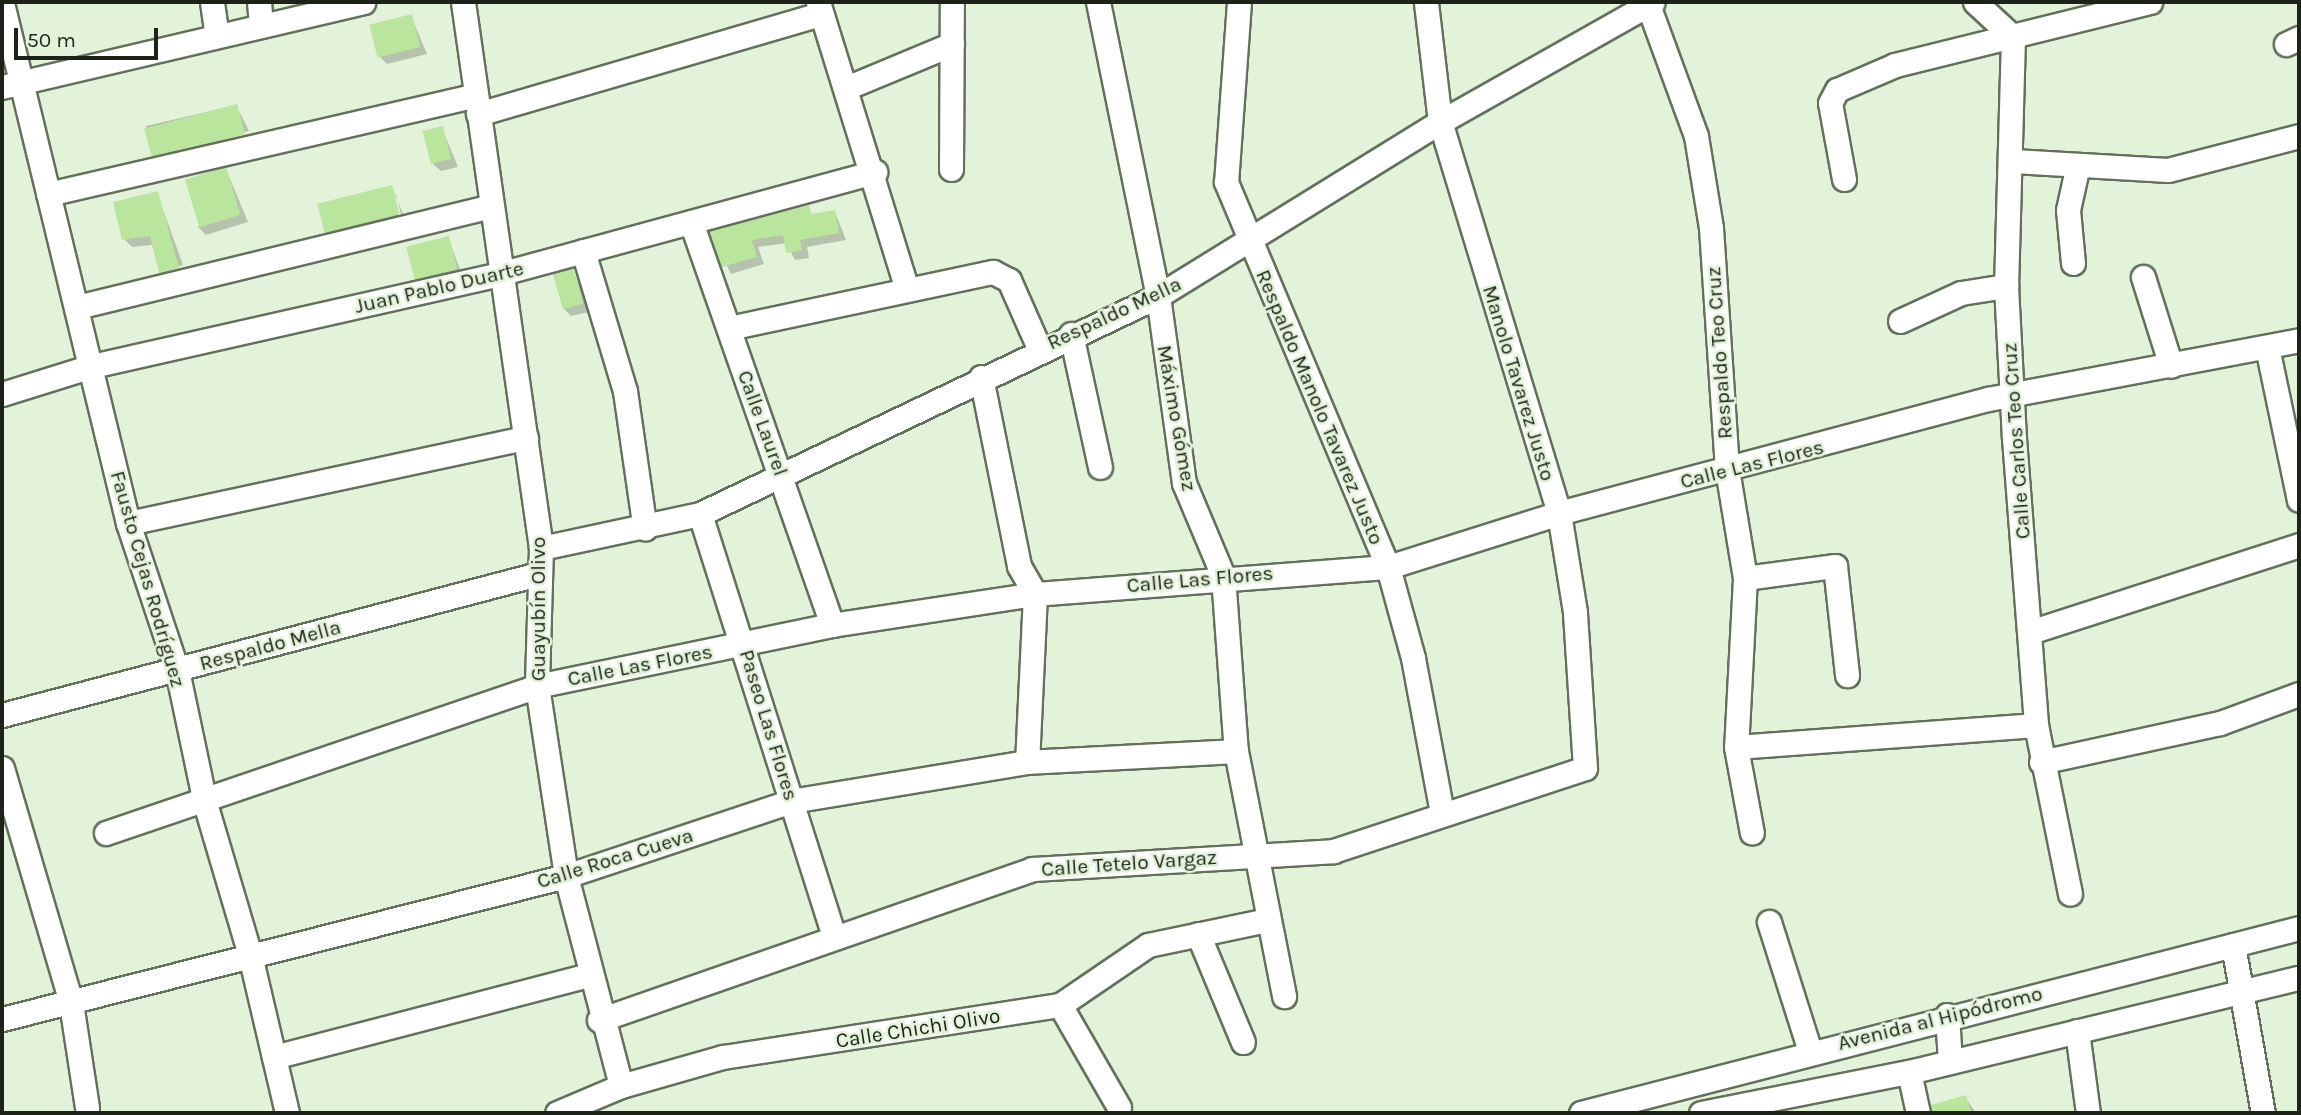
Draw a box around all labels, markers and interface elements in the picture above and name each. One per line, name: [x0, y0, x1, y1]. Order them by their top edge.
scale bar: [18, 14, 161, 58]
text: 50 m: [27, 28, 76, 52]
street label: Juan Pablo Duarte: [352, 255, 526, 319]
street label: Respaldo Manolo Tavarez Justo: [1250, 266, 1390, 548]
street label: Respaldo Teo Cruz: [1700, 266, 1738, 440]
street label: Respaldo Mella: [1043, 271, 1185, 355]
street label: Manolo Tavarez Justo: [1477, 282, 1561, 484]
street label: Calle Carlos Teo Cruz: [1997, 342, 2035, 540]
street label: Máximo Gómez: [1152, 343, 1202, 493]
street label: Calle Laurel: [732, 367, 794, 479]
street label: Calle Las Flores: [1678, 434, 1826, 494]
street label: Fausto Cejas Rodríguez: [105, 468, 191, 690]
street label: Guayubín Olivo: [525, 537, 551, 681]
street label: Calle Las Flores: [1126, 560, 1274, 598]
street label: Respaldo Mella: [197, 614, 343, 676]
street label: Calle Las Flores: [565, 639, 715, 691]
street label: Paseo Las Flores: [734, 646, 804, 804]
street label: Calle Roca Cueva: [534, 822, 696, 894]
street label: Calle Tetelo Vargaz: [1040, 844, 1218, 882]
street label: Avenida al Hipódromo: [1835, 980, 2045, 1056]
street label: Calle Chichi Olivo: [834, 1003, 1002, 1053]

